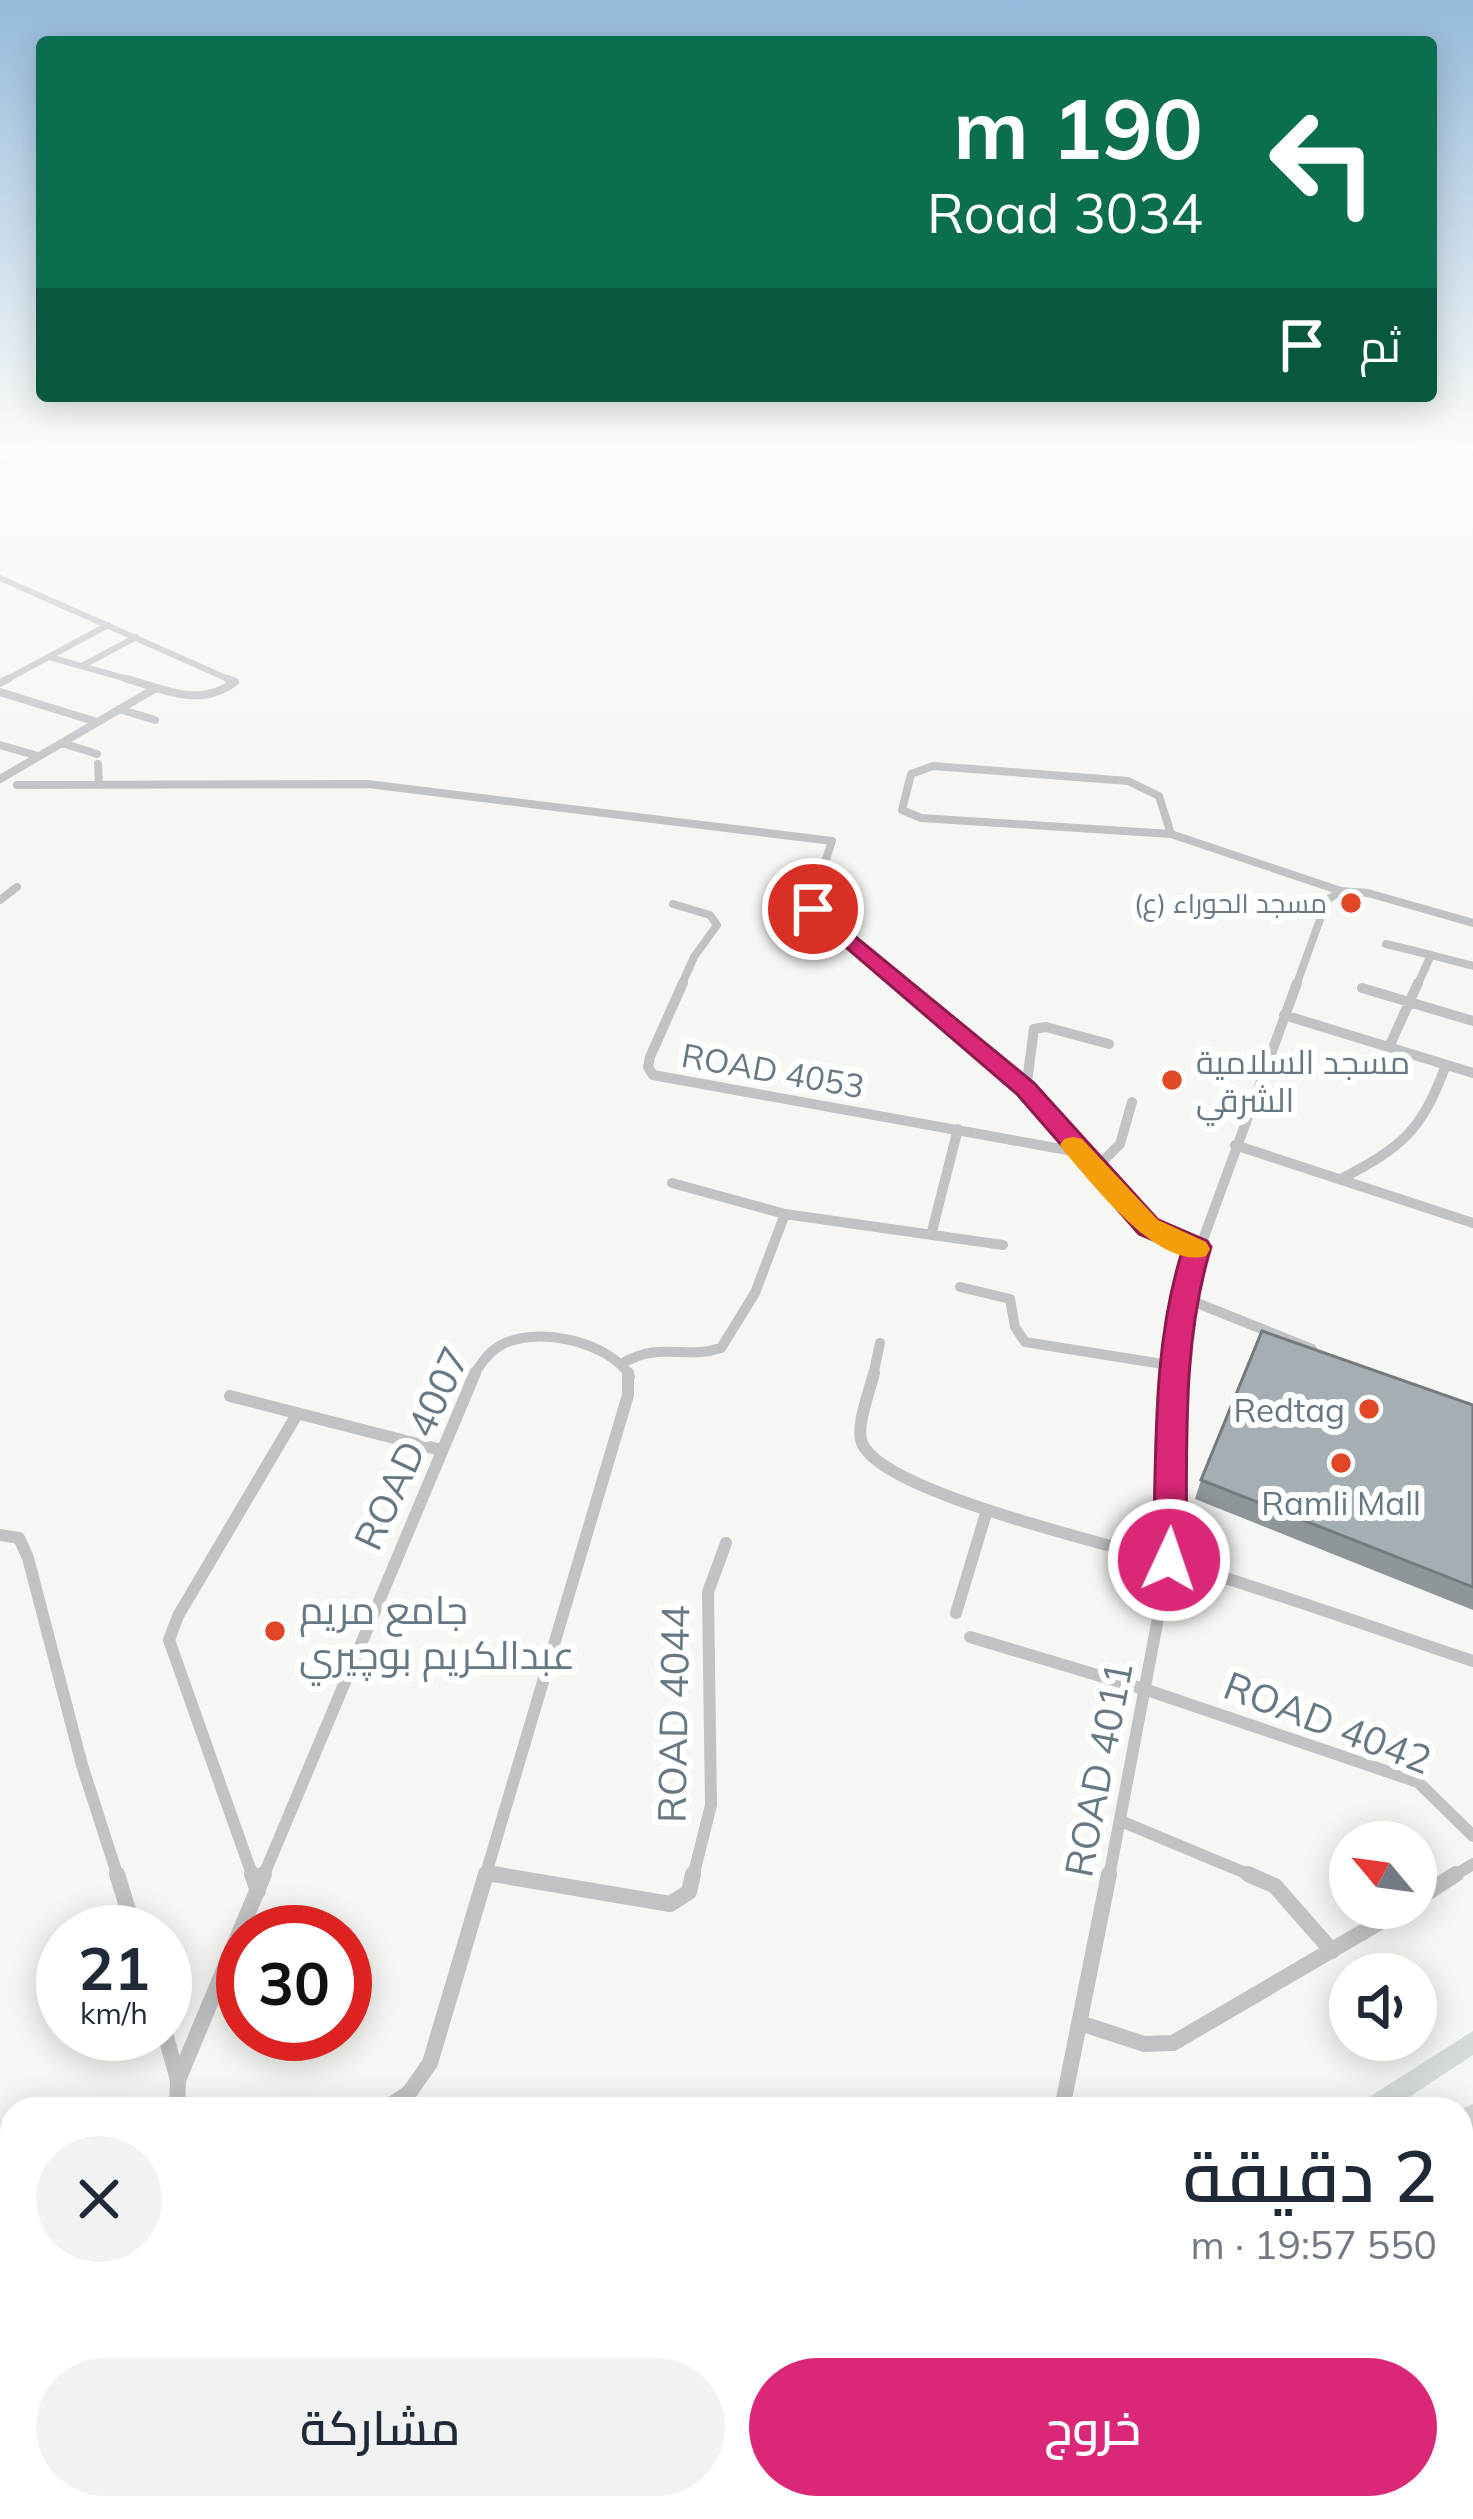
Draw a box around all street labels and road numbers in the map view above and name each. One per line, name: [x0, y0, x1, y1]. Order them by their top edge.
street label: ROAD 4053: [679, 1034, 867, 1106]
street label: ROAD 4007: [343, 1339, 479, 1557]
street label: ROAD 4044: [647, 1605, 699, 1823]
street label: ROAD 4011: [1053, 1657, 1143, 1881]
street label: ROAD 4042: [1217, 1660, 1439, 1784]

